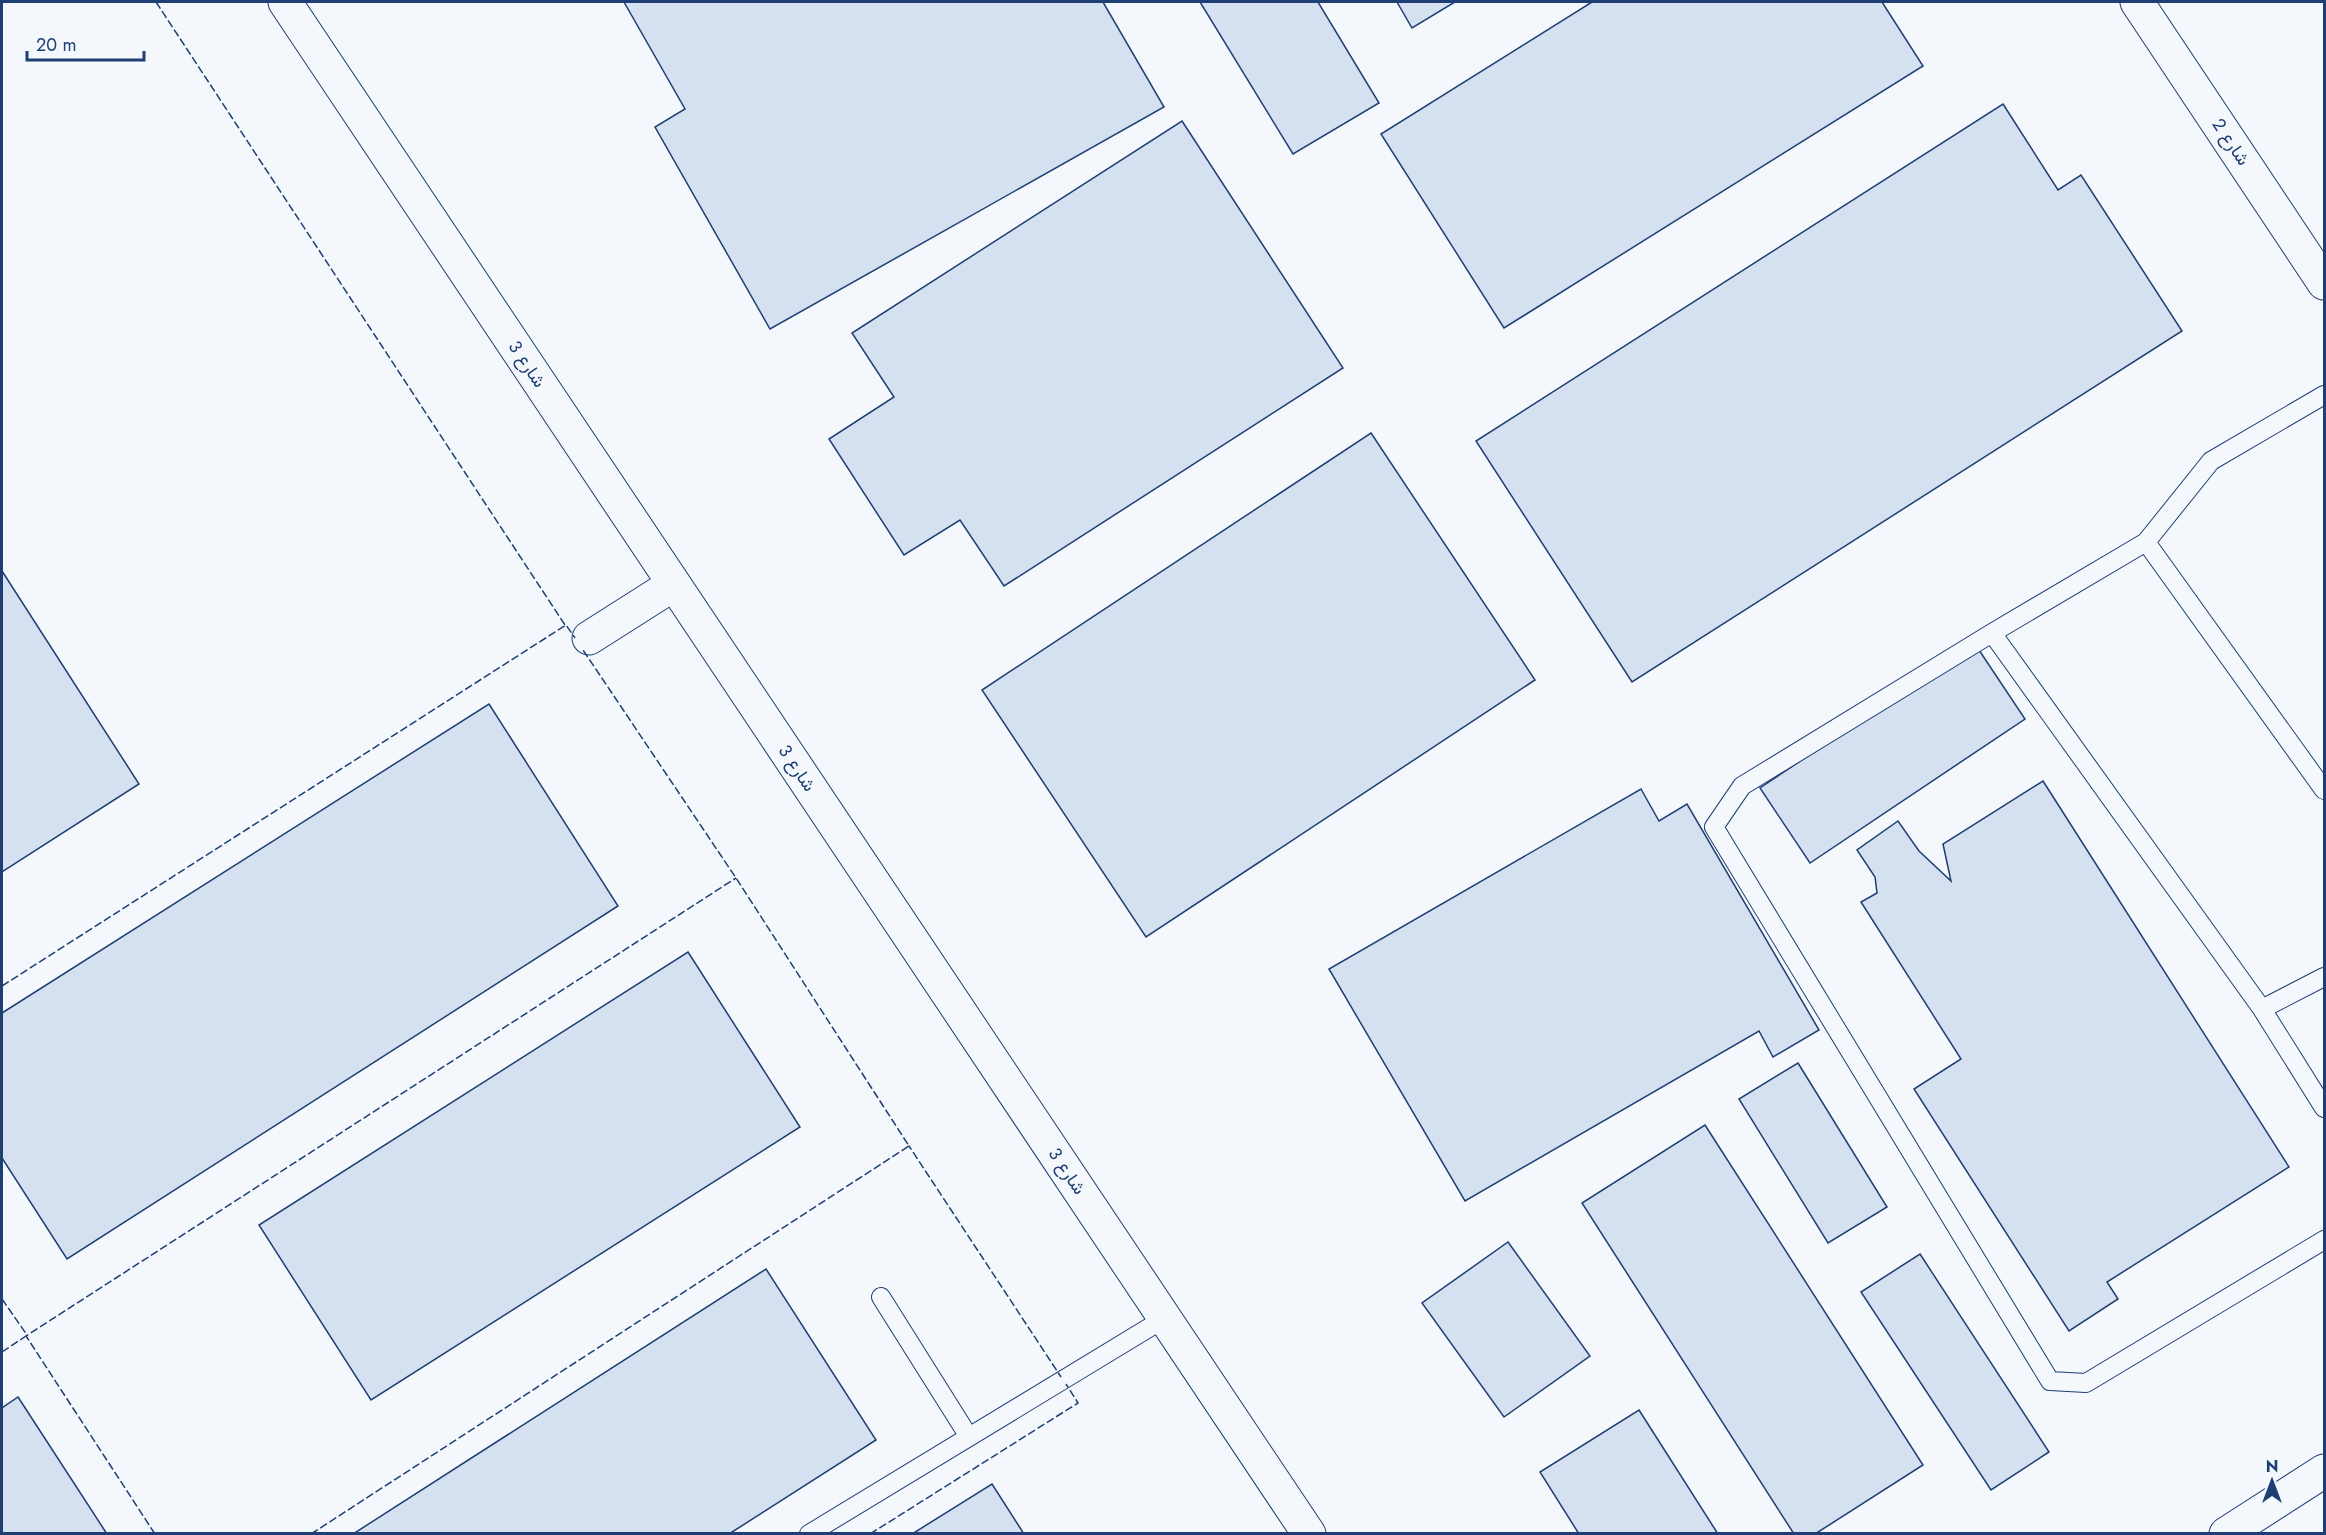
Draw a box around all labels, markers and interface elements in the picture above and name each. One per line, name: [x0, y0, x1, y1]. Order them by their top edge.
scale bar: [27, 24, 144, 62]
text: 20 m: [36, 32, 76, 58]
street label: شارع 2: [2206, 113, 2256, 171]
street label: شارع 3: [502, 335, 552, 393]
street label: شارع 3: [772, 739, 822, 797]
street label: شارع 3: [1042, 1142, 1092, 1200]
north arrow: [2242, 1451, 2302, 1511]
text: N: [2266, 1455, 2278, 1478]

